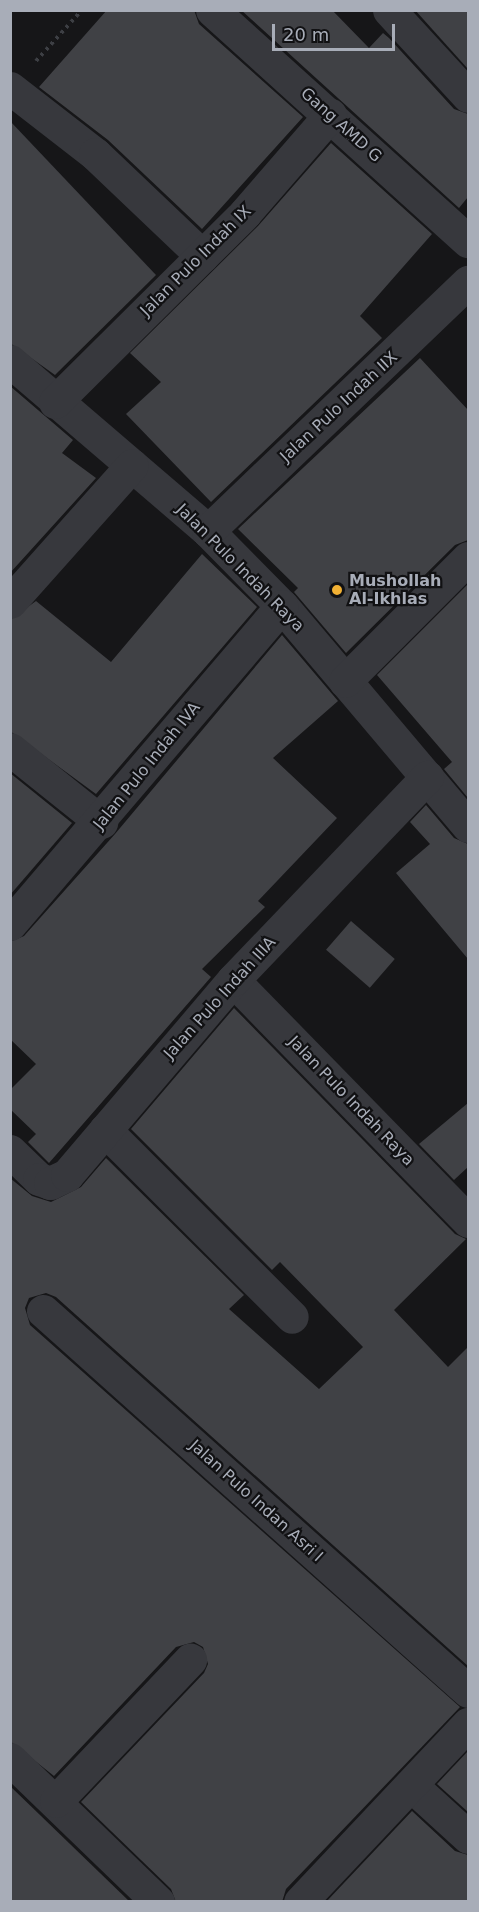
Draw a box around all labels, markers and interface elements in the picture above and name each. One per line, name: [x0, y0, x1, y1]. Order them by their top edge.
scale bar: [275, 12, 398, 50]
text: 20 m: [283, 24, 329, 45]
street label: Gang AMD G: [297, 84, 385, 166]
street label: Jalan Pulo Indah IX: [137, 202, 255, 320]
street label: Jalan Pulo Indah IIX: [276, 348, 402, 466]
street label: Jalan Pulo Indah Raya: [172, 500, 308, 636]
place label: Mushollah Al-Ikhlas: [349, 571, 441, 609]
marker: Mushollah Al-Ikhlas: [330, 583, 344, 597]
street label: Jalan Pulo Indah IVA: [90, 698, 204, 834]
street label: Jalan Pulo Indah IIIA: [160, 933, 280, 1063]
street label: Jalan Pulo Indah Raya: [284, 1032, 418, 1170]
street label: Jalan Pulo Indan Asri I: [185, 1436, 327, 1566]

